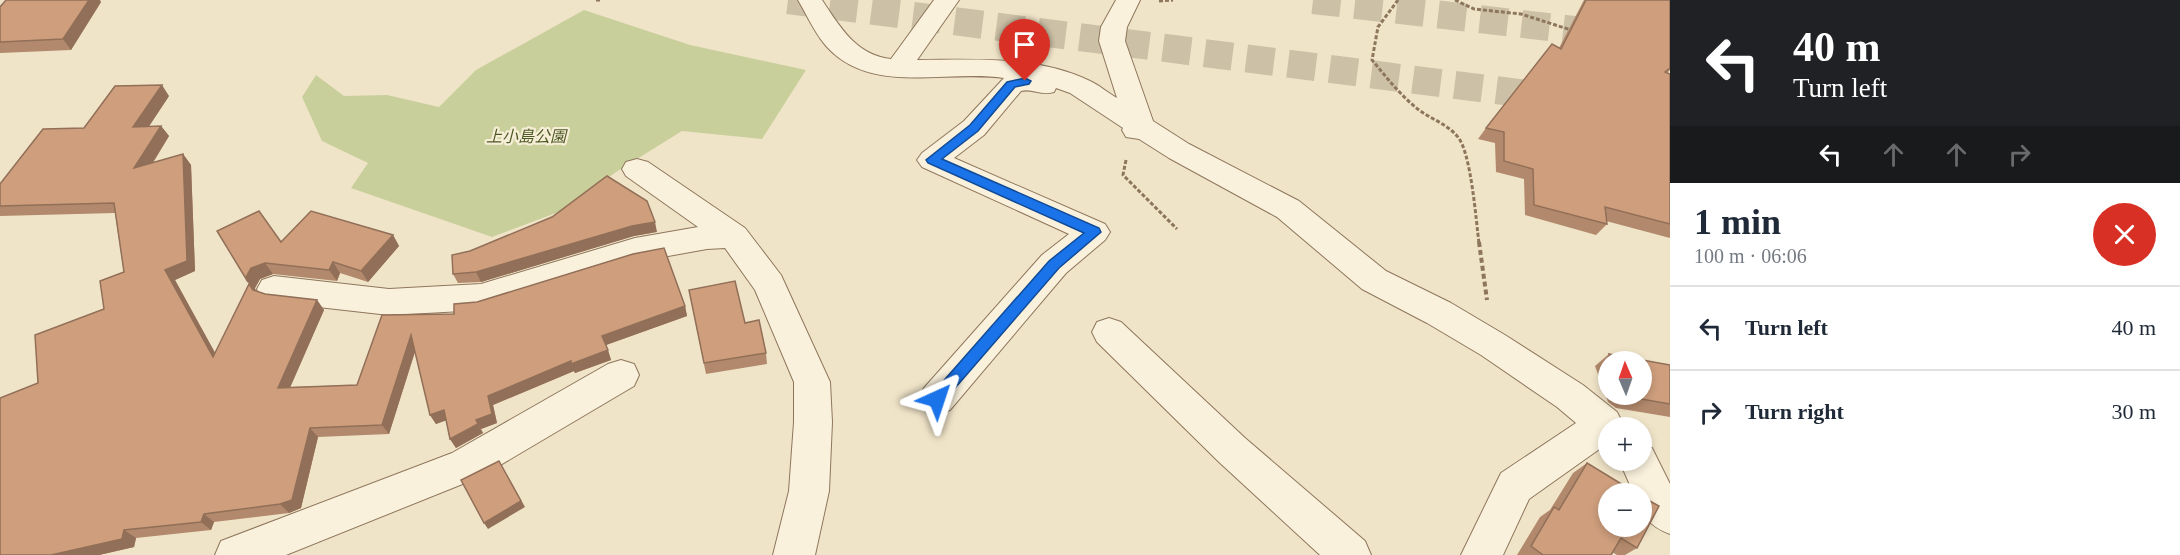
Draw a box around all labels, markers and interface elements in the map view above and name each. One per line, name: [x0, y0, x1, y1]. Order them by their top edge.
pin: [999, 19, 1050, 81]
icon: left: [1694, 24, 1772, 102]
text: 40 m: [1793, 24, 1881, 70]
icon: arrive: [1008, 28, 1041, 61]
text: Turn left: [1793, 73, 1887, 103]
park label: 上小島公園: [486, 128, 568, 145]
icon: left: [1814, 138, 1847, 171]
icon: ahead: [1877, 138, 1910, 171]
icon: ahead: [1940, 138, 1973, 171]
icon: right: [2003, 138, 2036, 171]
text: 1 min: [1694, 202, 1781, 242]
button: close: [2093, 203, 2156, 266]
text: 100 m · 06:06: [1694, 245, 1807, 267]
icon: left: [1694, 312, 1727, 345]
text: Turn left: [1745, 315, 1828, 340]
text: 40 m: [2111, 315, 2156, 340]
north arrow: [1598, 351, 1652, 405]
map controls: [1598, 351, 1652, 537]
position arrow: [905, 367, 969, 431]
icon: right: [1694, 396, 1727, 429]
text: Turn right: [1745, 399, 1844, 424]
text: 30 m: [2111, 399, 2156, 424]
button: +: [1598, 417, 1652, 471]
button: −: [1598, 483, 1652, 537]

